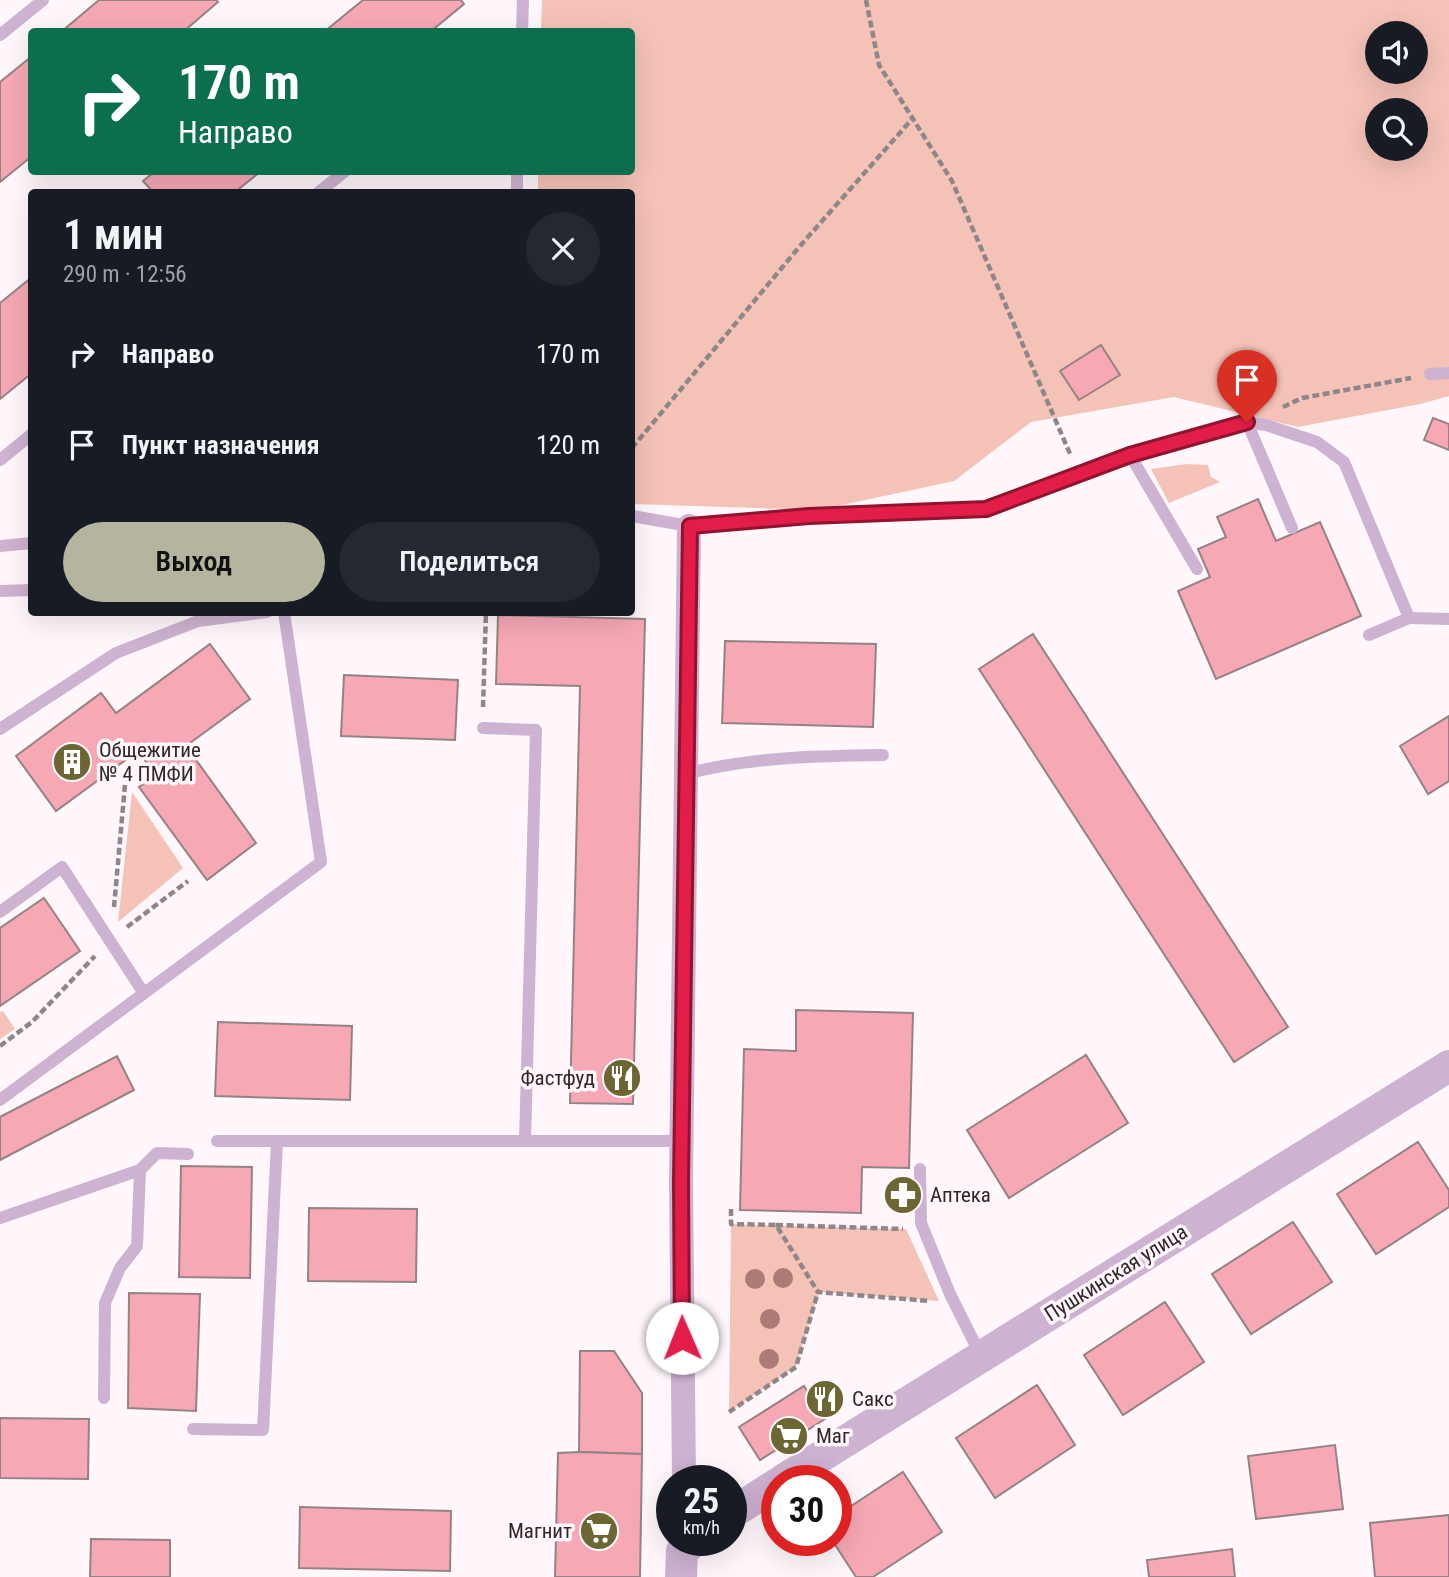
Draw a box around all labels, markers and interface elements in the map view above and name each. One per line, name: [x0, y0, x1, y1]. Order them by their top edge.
map controls: [1365, 21, 1428, 161]
button: sound: [1365, 21, 1428, 84]
text: 170 m: [178, 54, 300, 111]
icon: right: [63, 56, 154, 147]
button: search: [1365, 98, 1428, 161]
text: Направо: [178, 113, 293, 151]
text: 1 мин: [63, 210, 164, 259]
button: close: [526, 212, 600, 286]
text: 290 m · 12:56: [63, 261, 187, 288]
icon: right: [63, 335, 101, 373]
text: Направо: [122, 339, 214, 369]
text: 170 m: [536, 339, 600, 369]
pin: [1217, 350, 1277, 422]
icon: arrive: [1228, 361, 1266, 399]
icon: arrive: [63, 426, 101, 464]
text: Пункт назначения: [122, 430, 320, 460]
text: 120 m: [536, 430, 600, 460]
button: Выход: [63, 522, 325, 602]
button: Поделиться: [339, 522, 600, 602]
place label: Общежитие № 4 ПМФИ: [99, 738, 201, 786]
building icon: Общежитие № 4 ПМФИ: [51, 741, 93, 783]
restaurant icon: Фастфуд: [601, 1057, 643, 1099]
place label: Фастфуд: [520, 1066, 595, 1090]
pharmacy icon: Аптека: [882, 1174, 924, 1216]
place label: Аптека: [930, 1183, 991, 1207]
street label: Пушкинская улица: [1040, 1219, 1192, 1327]
position arrow: [645, 1301, 719, 1375]
restaurant icon: Сакс: [804, 1378, 846, 1420]
place label: Сакс: [852, 1387, 894, 1411]
supermarket icon: Маг: [768, 1415, 810, 1457]
place label: Маг: [816, 1424, 850, 1448]
speed limit sign: 30: [761, 1465, 852, 1556]
text: 25: [684, 1481, 719, 1522]
supermarket icon: Магнит: [578, 1510, 620, 1552]
text: km/h: [683, 1517, 720, 1538]
place label: Магнит: [508, 1519, 572, 1543]

